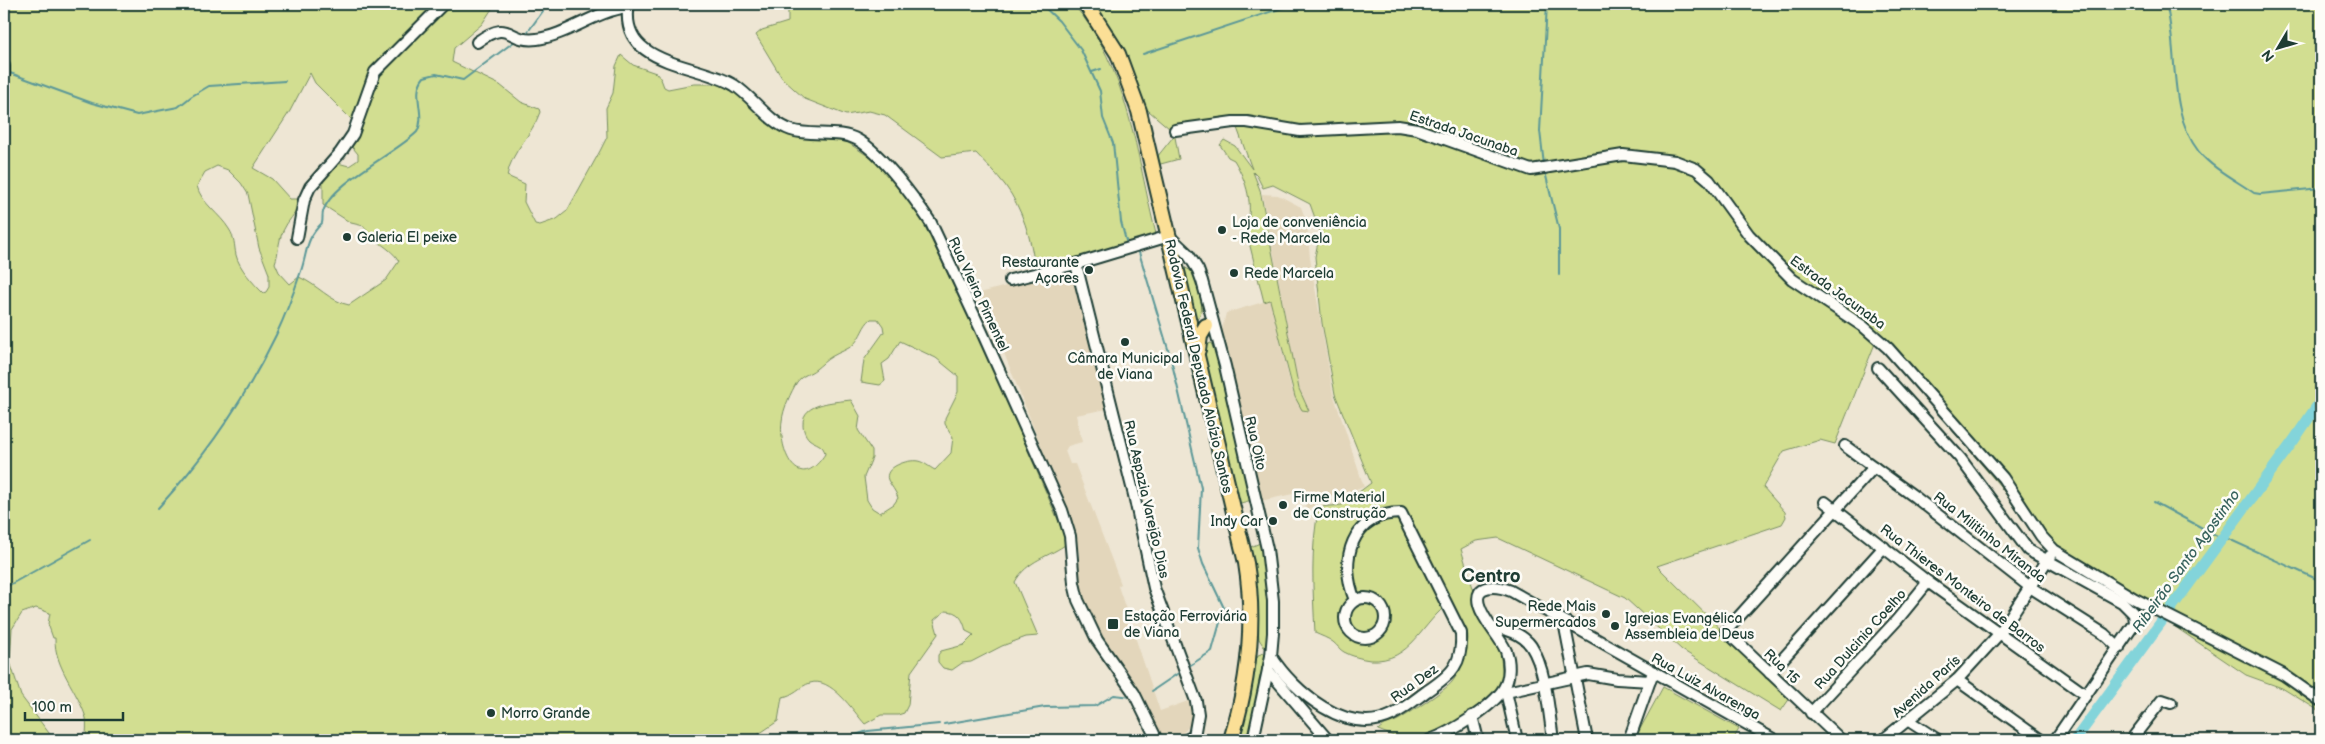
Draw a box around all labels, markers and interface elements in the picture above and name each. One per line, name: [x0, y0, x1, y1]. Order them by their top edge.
north arrow: [2252, 22, 2302, 72]
text: N: [2258, 46, 2278, 65]
street label: Estrada Jacunaba: [1407, 107, 1521, 160]
place label: Loja de conveniência - Rede Marcela: [1232, 214, 1367, 247]
marker: Loja de conveniência - Rede Marcela: [1216, 224, 1228, 236]
place label: Galeria El peixe: [357, 229, 457, 246]
marker: Galeria El peixe: [341, 231, 353, 243]
street label: Rua Vieira Pimentel: [945, 234, 1012, 354]
street label: Rodovia Federal Deputado Aloízio Santos: [1161, 237, 1236, 495]
street label: Estrada Jacunaba: [1787, 252, 1889, 333]
place label: Restaurante Açores: [1001, 254, 1079, 287]
marker: Restaurante Açores: [1083, 264, 1095, 276]
place label: Rede Marcela: [1244, 265, 1334, 282]
marker: Rede Marcela: [1228, 267, 1240, 279]
marker: Câmara Municipal de Viana: [1119, 336, 1131, 348]
place label: Câmara Municipal de Viana: [1068, 350, 1182, 383]
street label: Rua Oito: [1241, 414, 1270, 472]
street label: Rua Aspazia Varejão Dias: [1120, 418, 1173, 580]
water label: Ribeirão Santo Agostinho: [2128, 486, 2245, 636]
street label: Rua Militinho Miranda: [1930, 488, 2049, 587]
place label: Firme Material de Construção: [1293, 489, 1386, 522]
marker: Firme Material de Construção: [1277, 499, 1289, 511]
place label: Indy Car: [1211, 513, 1264, 530]
marker: Indy Car: [1267, 515, 1279, 527]
street label: Rua Thieres Monteiro de Barros: [1877, 521, 2049, 656]
district label: Centro: [1461, 565, 1521, 588]
street label: Rua Dulcinio Coelho: [1811, 586, 1910, 693]
place label: Rede Mais Supermercados: [1495, 598, 1596, 631]
place label: Estação Ferroviária de Viana: [1124, 608, 1247, 641]
marker: Rede Mais Supermercados: [1600, 608, 1612, 620]
place label: Igrejas Evangélica Assembleia de Deus: [1625, 610, 1754, 643]
marker: Estação Ferroviária de Viana: [1106, 617, 1120, 631]
marker: Igrejas Evangélica Assembleia de Deus: [1609, 620, 1621, 632]
street label: Rua 15: [1760, 645, 1803, 687]
street label: Rua Luiz Alvarenga: [1648, 649, 1763, 724]
street label: Avenida París: [1889, 651, 1964, 721]
street label: Rua Dez: [1387, 660, 1442, 706]
scale bar: [25, 689, 122, 721]
text: 100 m: [32, 698, 72, 717]
place label: Morro Grande: [501, 705, 590, 722]
marker: Morro Grande: [485, 707, 497, 719]

